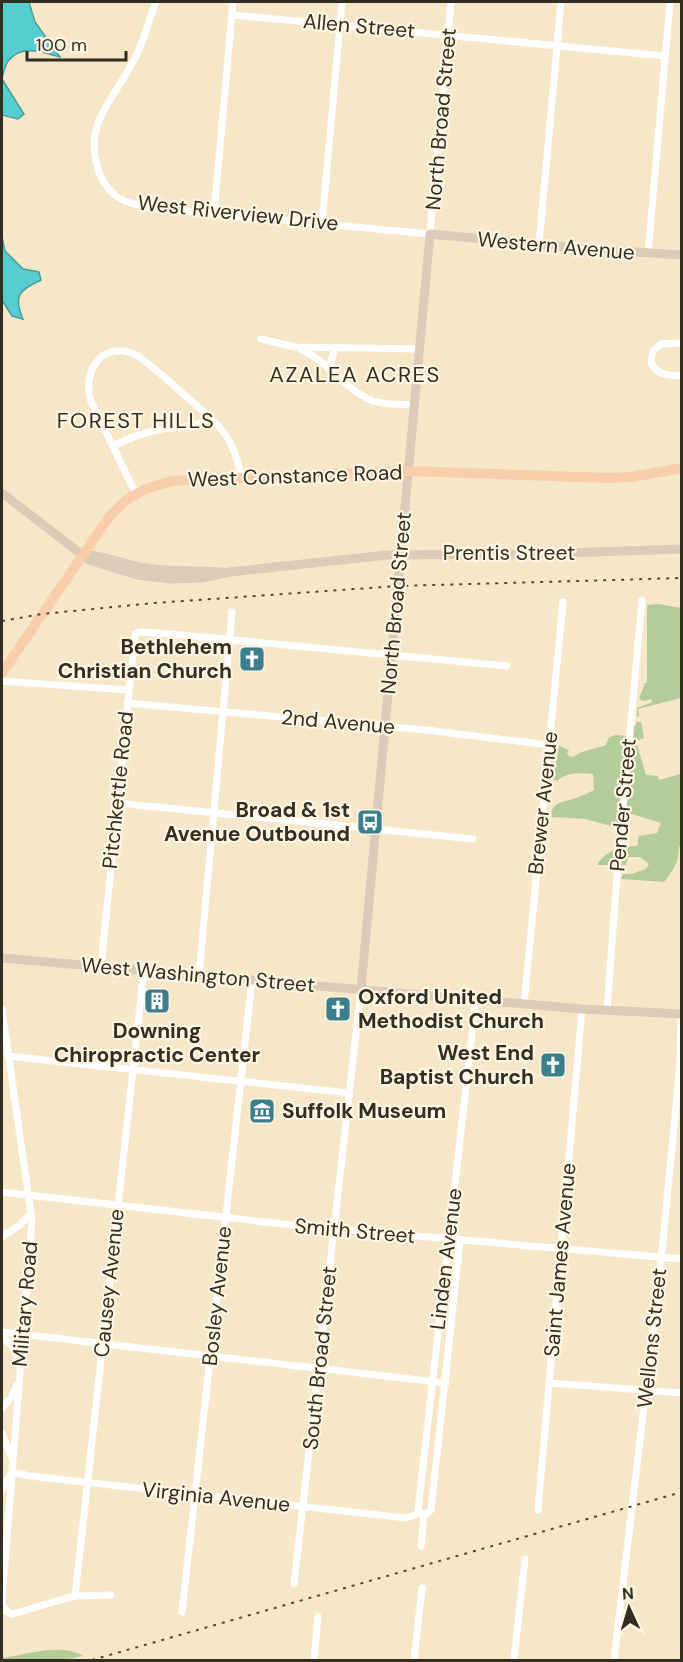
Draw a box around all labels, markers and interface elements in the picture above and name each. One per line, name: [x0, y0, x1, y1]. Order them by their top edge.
street label: Allen Street: [302, 7, 416, 45]
scale bar: [27, 24, 126, 62]
street label: North Broad Street: [419, 27, 463, 211]
text: 100 m: [36, 33, 87, 57]
street label: West Riverview Drive: [136, 189, 340, 237]
street label: Western Avenue: [476, 225, 636, 267]
district label: AZALEA ACRES: [269, 360, 441, 389]
district label: FOREST HILLS: [57, 406, 215, 435]
street label: West Constance Road: [187, 458, 403, 494]
street label: North Broad Street: [374, 511, 418, 695]
street label: Prentis Street: [443, 539, 575, 567]
place label: Bethlehem Christian Church: [58, 633, 232, 685]
church icon: Bethlehem Christian Church: [237, 644, 267, 674]
street label: 2nd Avenue: [280, 703, 396, 741]
street label: Pitchkettle Road: [96, 710, 140, 870]
street label: Brewer Avenue: [522, 730, 564, 876]
street label: Pender Street: [603, 737, 643, 873]
place label: Broad & 1st Avenue Outbound: [164, 796, 350, 848]
bus stop icon: Broad & 1st Avenue Outbound: [355, 807, 385, 837]
street label: West Washington Street: [80, 951, 316, 999]
place label: Oxford United Methodist Church: [358, 983, 544, 1035]
building icon: Downing Chiropractic Center: [142, 986, 172, 1016]
church icon: Oxford United Methodist Church: [323, 994, 353, 1024]
place label: Downing Chiropractic Center: [54, 1017, 261, 1069]
place label: West End Baptist Church: [380, 1039, 534, 1091]
church icon: West End Baptist Church: [538, 1050, 568, 1080]
museum icon: Suffolk Museum: [247, 1096, 277, 1126]
place label: Suffolk Museum: [282, 1097, 446, 1125]
street label: Saint James Avenue: [538, 1162, 582, 1358]
street label: Linden Avenue: [423, 1187, 469, 1331]
street label: Causey Avenue: [87, 1207, 131, 1359]
street label: Smith Street: [293, 1212, 417, 1250]
street label: Bosley Avenue: [196, 1225, 238, 1367]
street label: Military Road: [6, 1240, 44, 1368]
street label: South Broad Street: [296, 1265, 344, 1451]
street label: Wellons Street: [631, 1267, 673, 1409]
street label: Virginia Avenue: [141, 1475, 292, 1519]
north arrow: [599, 1578, 659, 1638]
text: N: [621, 1583, 635, 1604]

